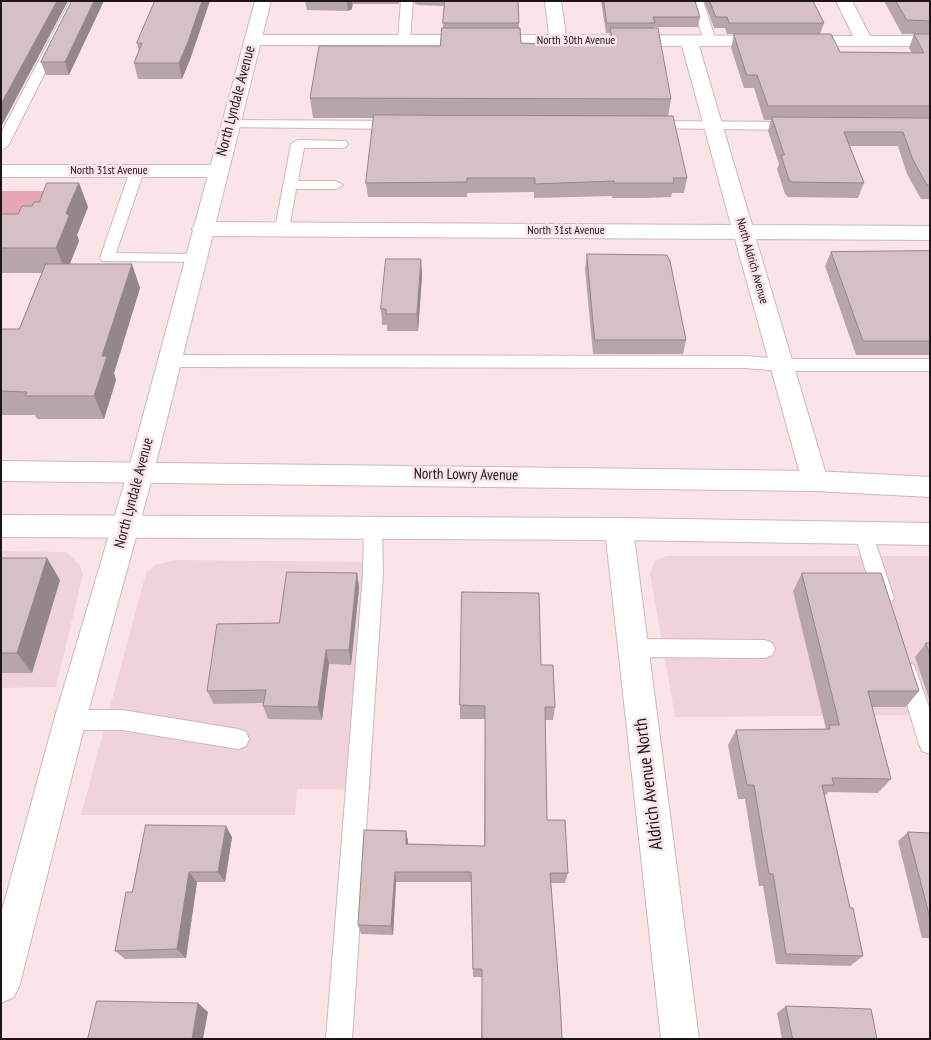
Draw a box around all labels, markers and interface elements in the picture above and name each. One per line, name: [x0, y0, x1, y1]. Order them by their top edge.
street label: North 30th Avenue: [537, 34, 615, 48]
street label: North Lyndale Avenue: [213, 44, 259, 158]
street label: North 31st Avenue: [70, 164, 148, 178]
street label: North Aldrich Avenue: [733, 217, 771, 305]
street label: North 31st Avenue: [527, 224, 605, 238]
street label: North Lyndale Avenue: [111, 436, 157, 550]
street label: North Lowry Avenue: [414, 465, 518, 485]
street label: Aldrich Avenue North: [630, 717, 668, 851]

